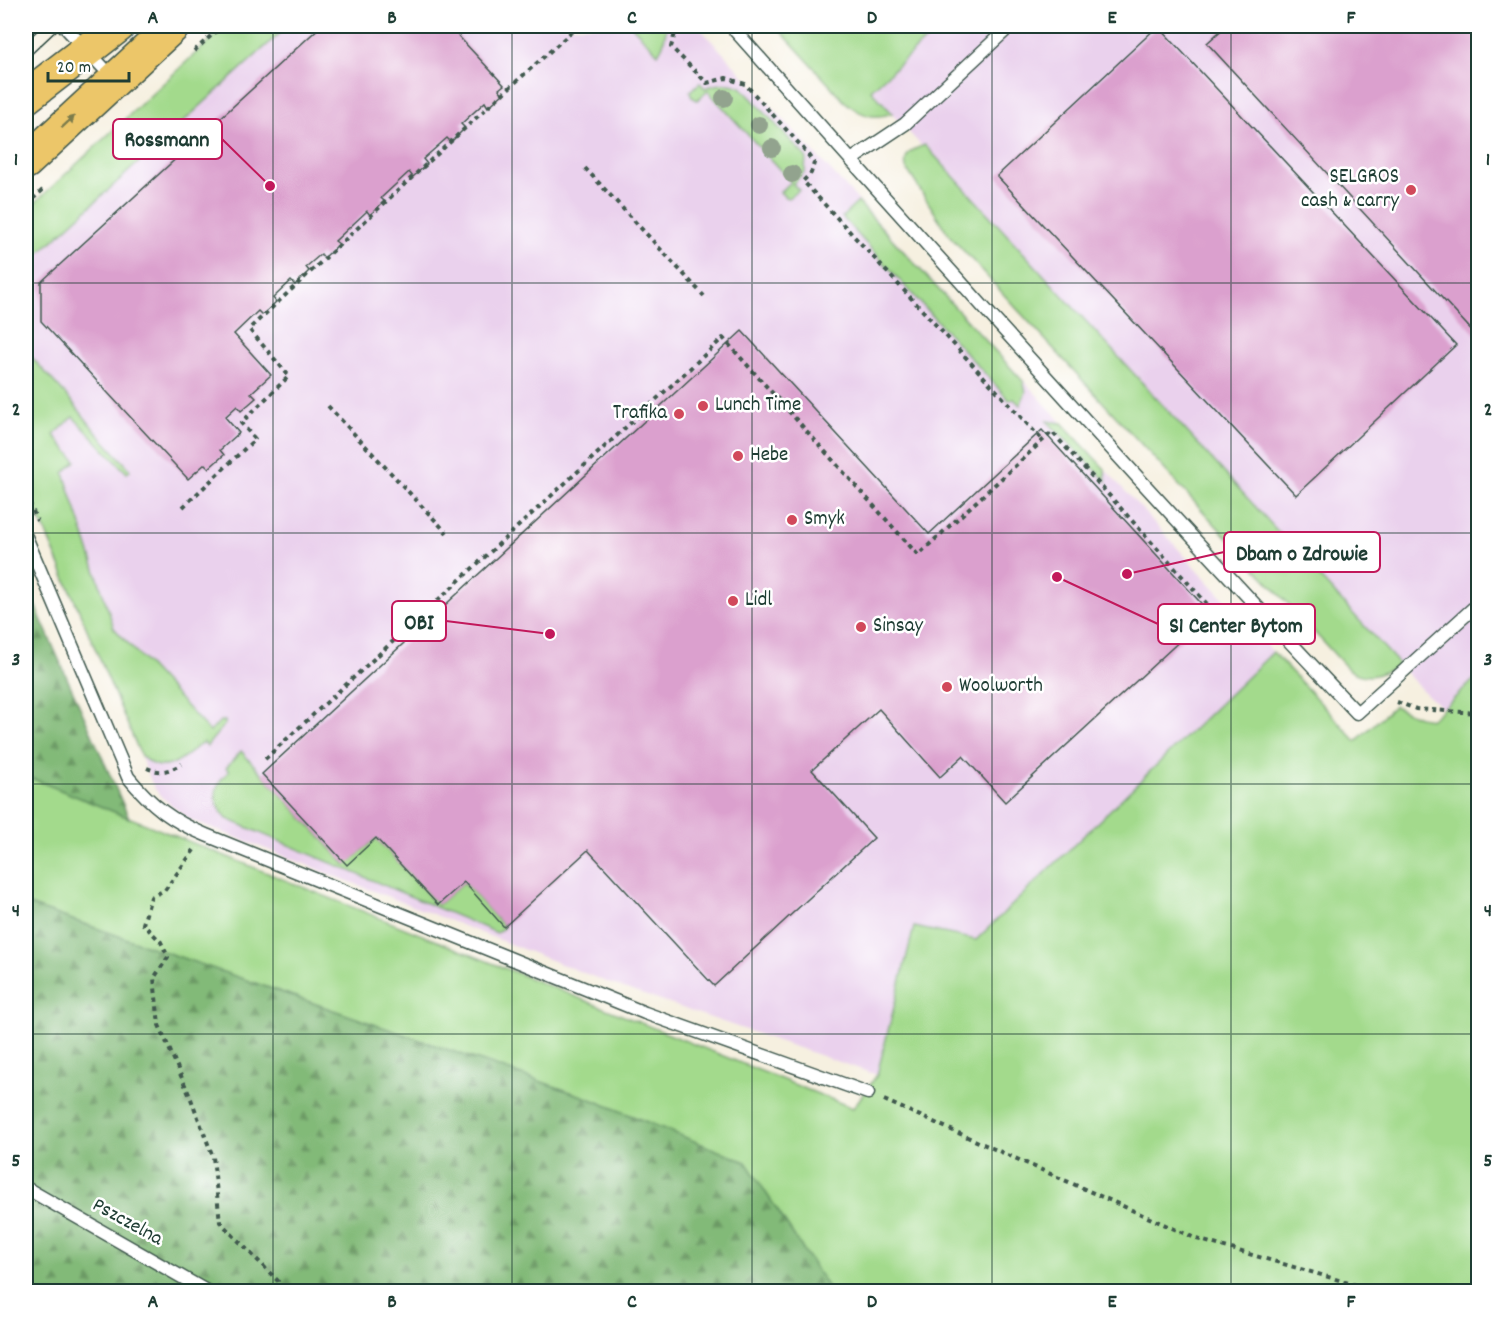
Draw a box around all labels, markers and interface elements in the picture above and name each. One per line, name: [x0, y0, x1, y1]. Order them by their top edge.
text: A: [148, 5, 159, 33]
text: B: [387, 5, 397, 33]
text: C: [627, 5, 637, 33]
text: D: [867, 5, 878, 33]
text: E: [1107, 5, 1117, 33]
text: F: [1347, 5, 1357, 33]
scale bar: [48, 45, 129, 83]
text: 20 m: [57, 56, 91, 81]
one-way arrow: [61, 115, 76, 129]
callout: Rossmann: [113, 119, 222, 159]
text: Rossmann: [125, 126, 209, 157]
text: 1: [14, 147, 18, 175]
text: 1: [1486, 147, 1490, 175]
place label: SELGROS cash & carry: [1301, 163, 1399, 217]
marker: SELGROS cash & carry: [1404, 183, 1418, 197]
place label: Lunch Time: [715, 391, 801, 421]
text: 2: [12, 397, 20, 425]
text: 2: [1484, 397, 1492, 425]
place label: Trafika: [613, 399, 668, 429]
marker: Lunch Time: [696, 399, 710, 413]
marker: Trafika: [672, 407, 686, 421]
place label: Hebe: [750, 441, 788, 471]
marker: Hebe: [731, 449, 745, 463]
place label: Smyk: [804, 505, 845, 535]
marker: Smyk: [785, 513, 799, 527]
callout: Dbam o Zdrowie: [1224, 532, 1380, 572]
text: Dbam o Zdrowie: [1236, 540, 1368, 571]
place label: Lidl: [745, 586, 772, 616]
marker: Lidl: [726, 594, 740, 608]
callout: OBI: [392, 601, 446, 641]
callout: S1 Center Bytom: [1158, 604, 1315, 644]
text: OBI: [404, 609, 434, 640]
place label: Sinsay: [873, 612, 923, 642]
text: S1 Center Bytom: [1169, 612, 1303, 643]
marker: Sinsay: [854, 620, 868, 634]
text: 3: [12, 647, 20, 675]
text: 3: [1484, 647, 1492, 675]
place label: Woolworth: [959, 672, 1043, 702]
marker: Woolworth: [940, 680, 954, 694]
text: 4: [12, 898, 20, 926]
text: 4: [1484, 898, 1492, 926]
text: 5: [11, 1148, 21, 1176]
text: 5: [1483, 1148, 1493, 1176]
street label: Pszczelna: [86, 1191, 169, 1255]
text: A: [148, 1289, 159, 1317]
text: B: [387, 1289, 397, 1317]
text: C: [627, 1289, 637, 1317]
text: D: [867, 1289, 878, 1317]
text: E: [1107, 1289, 1117, 1317]
text: F: [1347, 1289, 1357, 1317]

